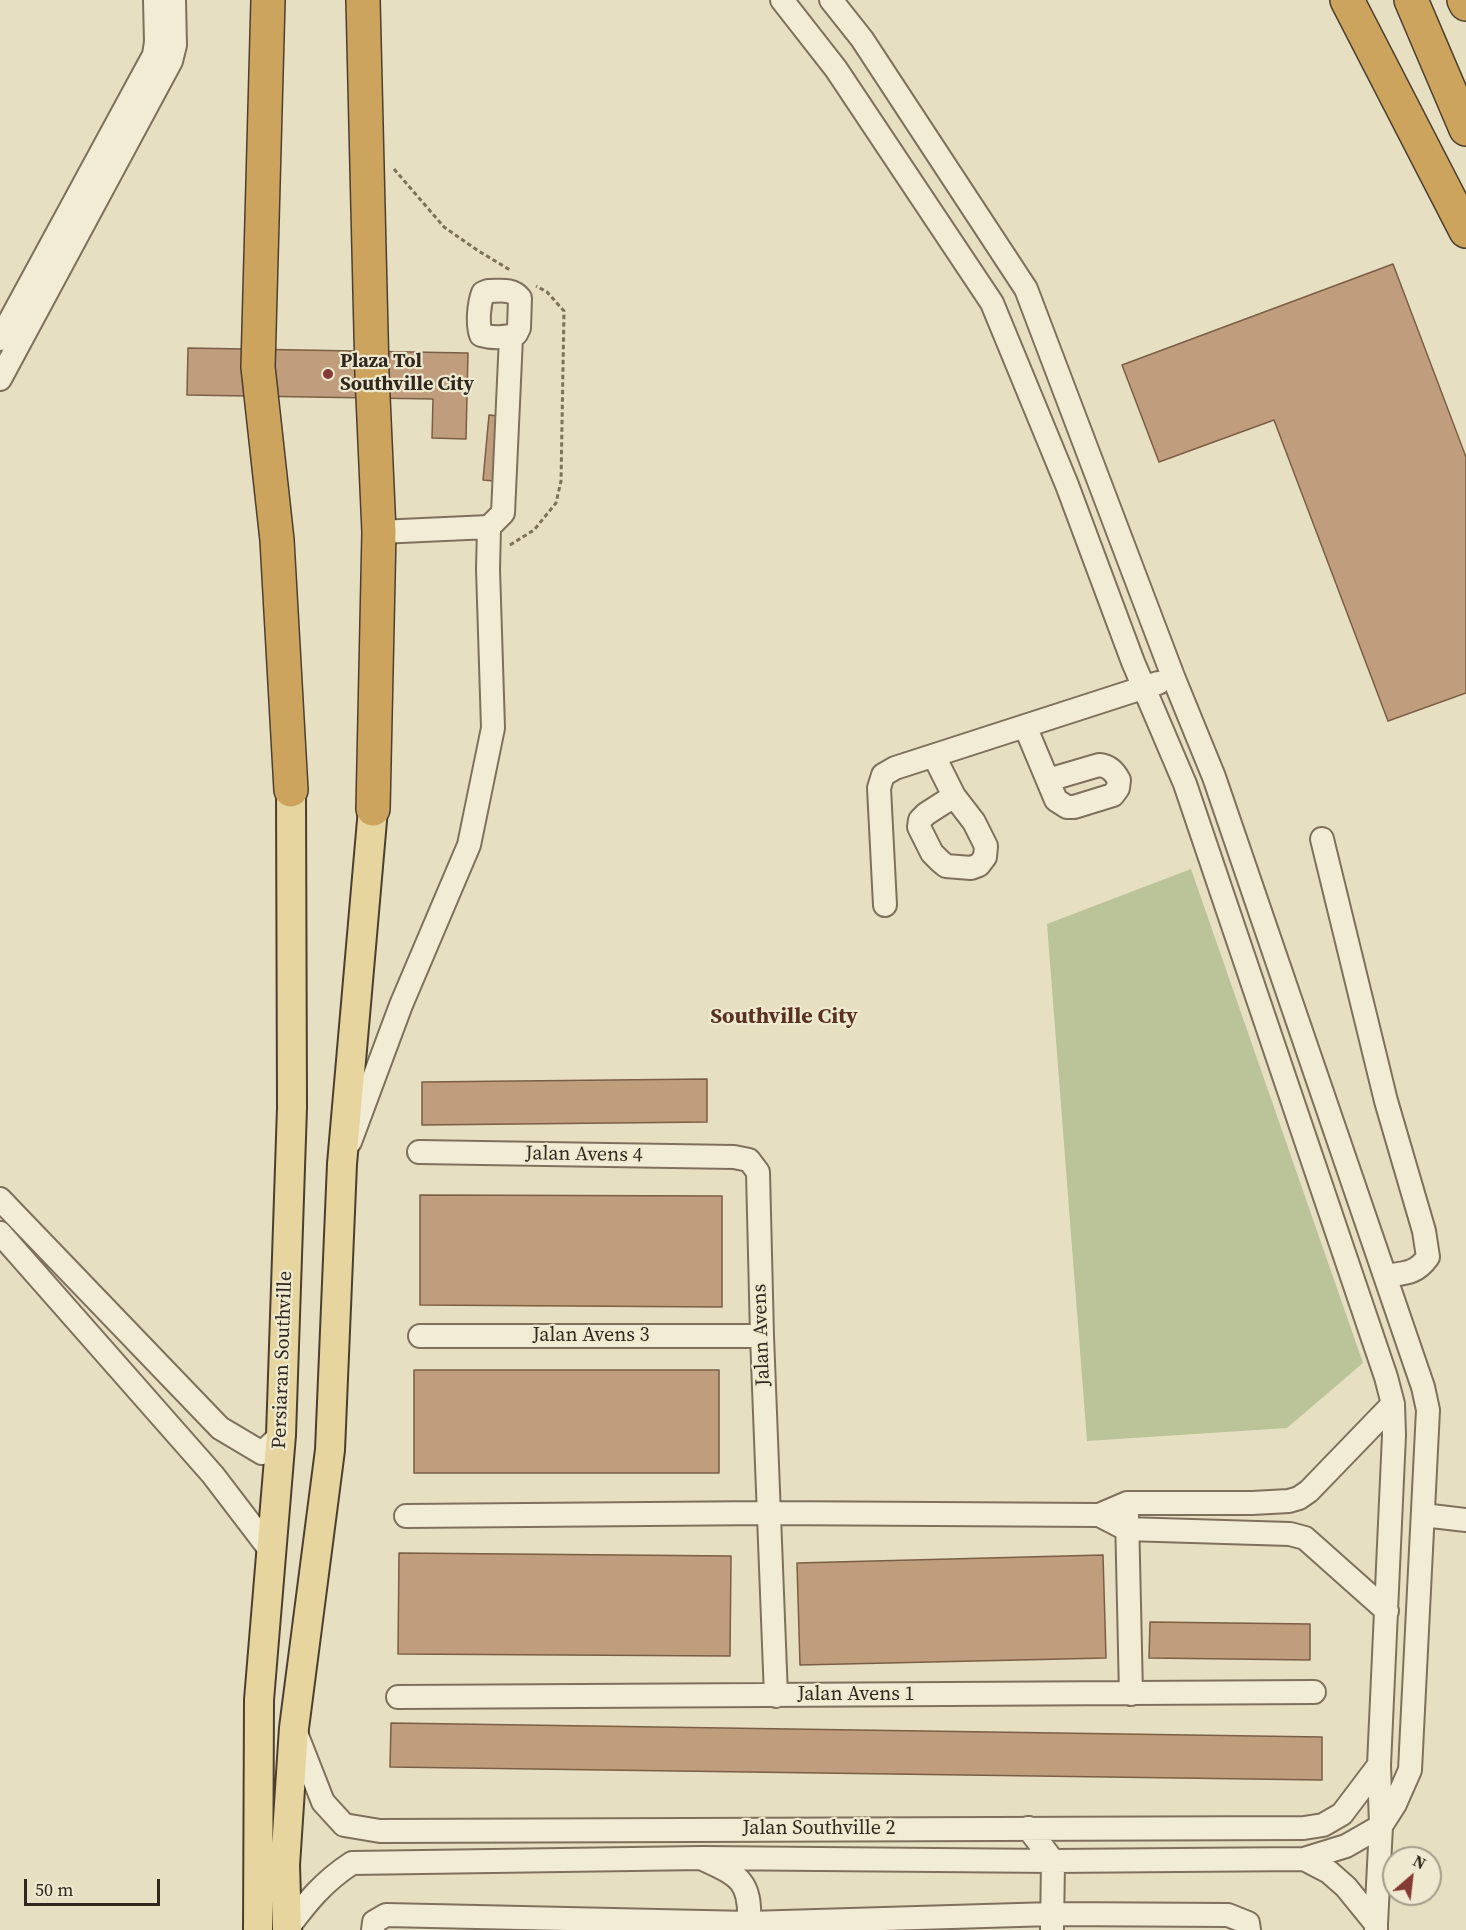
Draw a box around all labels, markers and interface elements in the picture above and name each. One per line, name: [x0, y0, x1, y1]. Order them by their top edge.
place label: Plaza Tol Southville City: [340, 350, 474, 397]
marker: Plaza Tol Southville City: [321, 367, 335, 381]
district label: Southville City: [710, 1004, 858, 1030]
street label: Jalan Avens 4: [525, 1142, 643, 1168]
street label: Persiaran Southville: [268, 1270, 298, 1450]
street label: Jalan Avens: [748, 1283, 776, 1387]
street label: Jalan Avens 3: [532, 1324, 650, 1348]
street label: Jalan Avens 1: [797, 1683, 915, 1707]
street label: Jalan Southville 2: [742, 1817, 896, 1841]
north arrow: [1382, 1846, 1442, 1906]
text: N: [1409, 1849, 1430, 1874]
scale bar: [27, 1867, 164, 1905]
text: 50 m: [35, 1877, 73, 1902]

